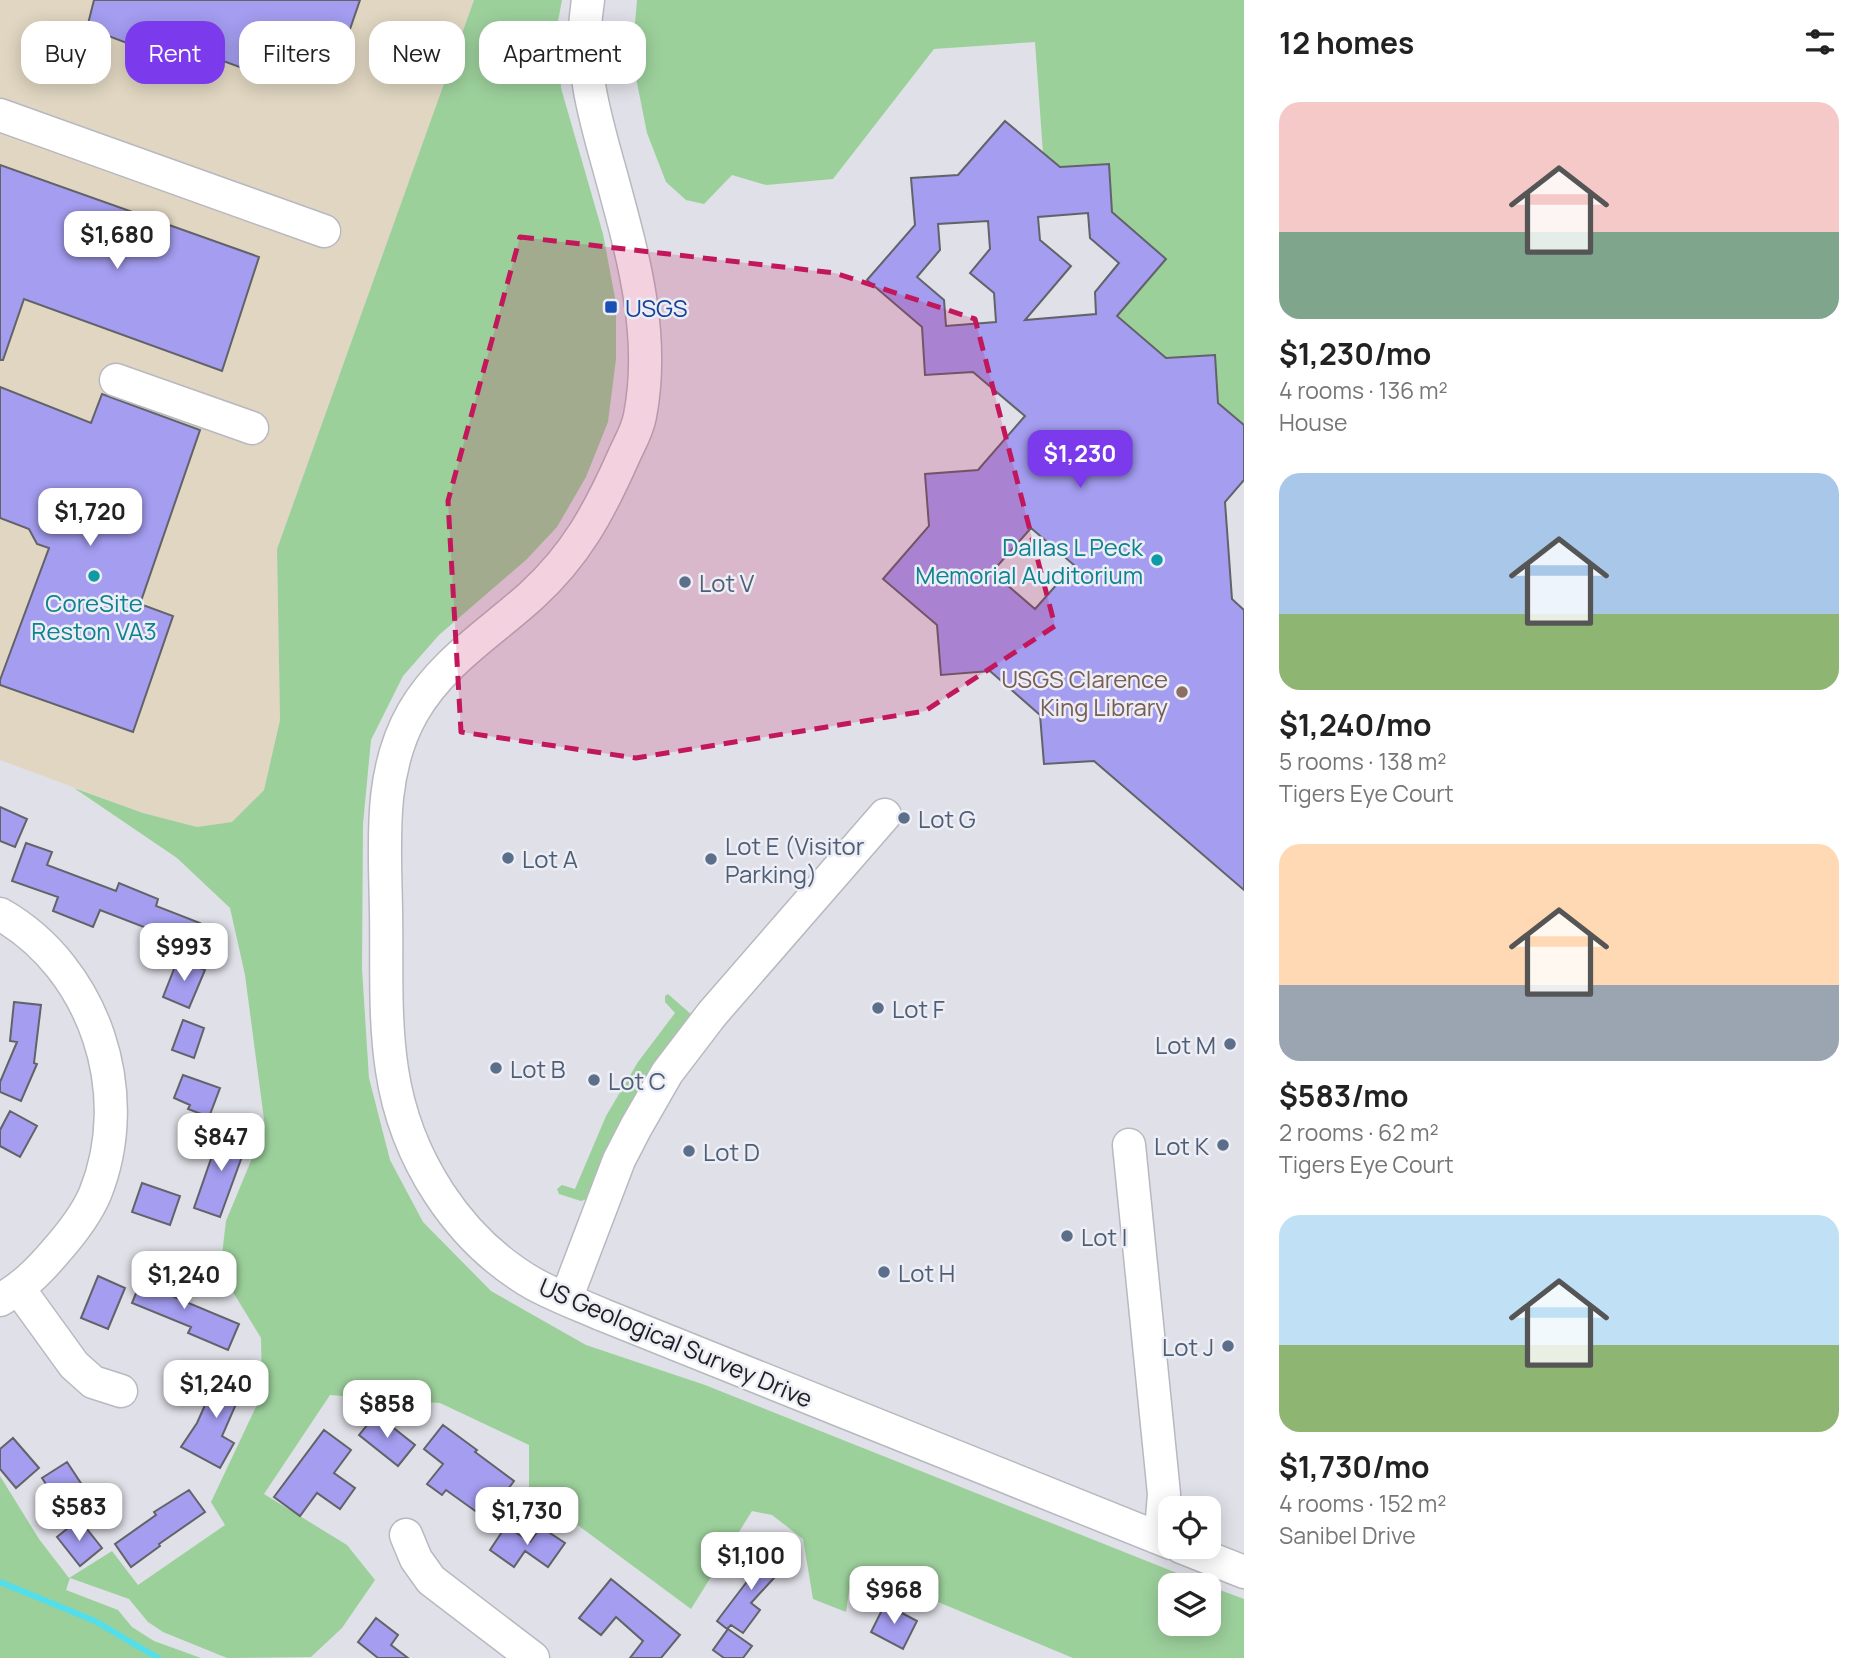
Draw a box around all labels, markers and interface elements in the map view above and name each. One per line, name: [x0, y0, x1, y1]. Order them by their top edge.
chip: Buy: [21, 21, 111, 84]
chip: Rent: [125, 21, 225, 84]
chip: Filters: [239, 21, 355, 84]
chip: New: [369, 21, 465, 84]
chip: Apartment: [479, 21, 646, 84]
text: 12 homes: [1279, 22, 1414, 63]
icon: filters: [1801, 23, 1839, 61]
icon: home: [1496, 147, 1622, 273]
pin: $1,680: [60, 212, 174, 271]
text: $1,680: [80, 218, 154, 250]
place label: USGS: [625, 291, 688, 324]
marker: USGS: [603, 299, 619, 315]
text: $1,230/mo: [1279, 333, 1431, 374]
text: 4 rooms · 136 m²: [1279, 374, 1448, 406]
text: House: [1279, 406, 1348, 438]
pin: $1,230: [1023, 430, 1137, 490]
text: $1,230: [1044, 437, 1116, 469]
pin: $1,720: [33, 489, 147, 548]
text: $1,720: [54, 495, 126, 527]
icon: home: [1496, 518, 1622, 644]
place label: Dallas L Peck Memorial Auditorium: [915, 530, 1144, 591]
marker: Dallas L Peck Memorial Auditorium: [1149, 552, 1165, 568]
place label: Lot V: [699, 566, 755, 599]
marker: CoreSite Reston VA3: [86, 568, 102, 584]
marker: Lot V: [677, 574, 693, 590]
place label: CoreSite Reston VA3: [31, 586, 157, 647]
place label: USGS Clarence King Library: [1001, 662, 1168, 723]
marker: USGS Clarence King Library: [1174, 684, 1190, 700]
text: $1,240/mo: [1279, 704, 1432, 745]
text: 5 rooms · 138 m²: [1279, 745, 1446, 777]
text: Tigers Eye Court: [1279, 777, 1454, 809]
place label: Lot G: [918, 802, 976, 835]
marker: Lot G: [896, 810, 912, 826]
place label: Lot E (Visitor Parking): [725, 829, 865, 890]
place label: Lot A: [522, 842, 578, 875]
marker: Lot A: [500, 850, 516, 866]
marker: Lot E (Visitor Parking): [703, 851, 719, 867]
icon: home: [1496, 889, 1622, 1015]
pin: $993: [143, 923, 225, 983]
text: $993: [156, 930, 212, 962]
place label: Lot F: [892, 992, 945, 1025]
marker: Lot F: [870, 1000, 886, 1016]
place label: Lot M: [1155, 1028, 1216, 1061]
marker: Lot M: [1222, 1036, 1238, 1052]
place label: Lot B: [510, 1052, 566, 1085]
marker: Lot B: [488, 1060, 504, 1076]
place label: Lot C: [608, 1064, 666, 1097]
marker: Lot C: [586, 1072, 602, 1088]
text: $583/mo: [1279, 1075, 1409, 1116]
pin: $847: [180, 1114, 262, 1173]
text: 2 rooms · 62 m²: [1279, 1116, 1439, 1148]
text: $847: [194, 1120, 248, 1152]
place label: Lot K: [1154, 1129, 1210, 1162]
place label: Lot D: [703, 1135, 760, 1168]
marker: Lot K: [1215, 1137, 1231, 1153]
marker: Lot D: [681, 1143, 697, 1159]
text: Tigers Eye Court: [1279, 1148, 1454, 1180]
place label: Lot I: [1081, 1220, 1127, 1253]
marker: Lot I: [1059, 1228, 1075, 1244]
pin: $1,240: [127, 1252, 241, 1311]
place label: Lot H: [898, 1256, 955, 1289]
text: $1,240: [148, 1258, 220, 1290]
icon: home: [1496, 1260, 1622, 1386]
marker: Lot H: [876, 1264, 892, 1280]
street label: US Geological Survey Drive: [534, 1269, 818, 1415]
place label: Lot J: [1162, 1330, 1214, 1363]
marker: Lot J: [1220, 1338, 1236, 1354]
pin: $1,240: [159, 1360, 273, 1420]
text: $1,240: [180, 1367, 252, 1399]
pin: $858: [346, 1380, 428, 1440]
text: $858: [359, 1387, 415, 1419]
text: $1,730/mo: [1279, 1446, 1429, 1487]
pin: $583: [38, 1484, 120, 1543]
text: 4 rooms · 152 m²: [1279, 1487, 1446, 1519]
pin: $1,730: [470, 1488, 584, 1547]
text: $583: [51, 1490, 107, 1522]
text: $1,730: [491, 1494, 563, 1526]
map controls: [1158, 1496, 1221, 1636]
button: locate: [1158, 1496, 1221, 1559]
text: Sanibel Drive: [1279, 1519, 1416, 1551]
pin: $1,100: [694, 1532, 808, 1592]
text: $1,100: [717, 1539, 785, 1571]
pin: $968: [853, 1566, 935, 1626]
text: $968: [865, 1573, 923, 1605]
button: layers: [1158, 1573, 1221, 1636]

